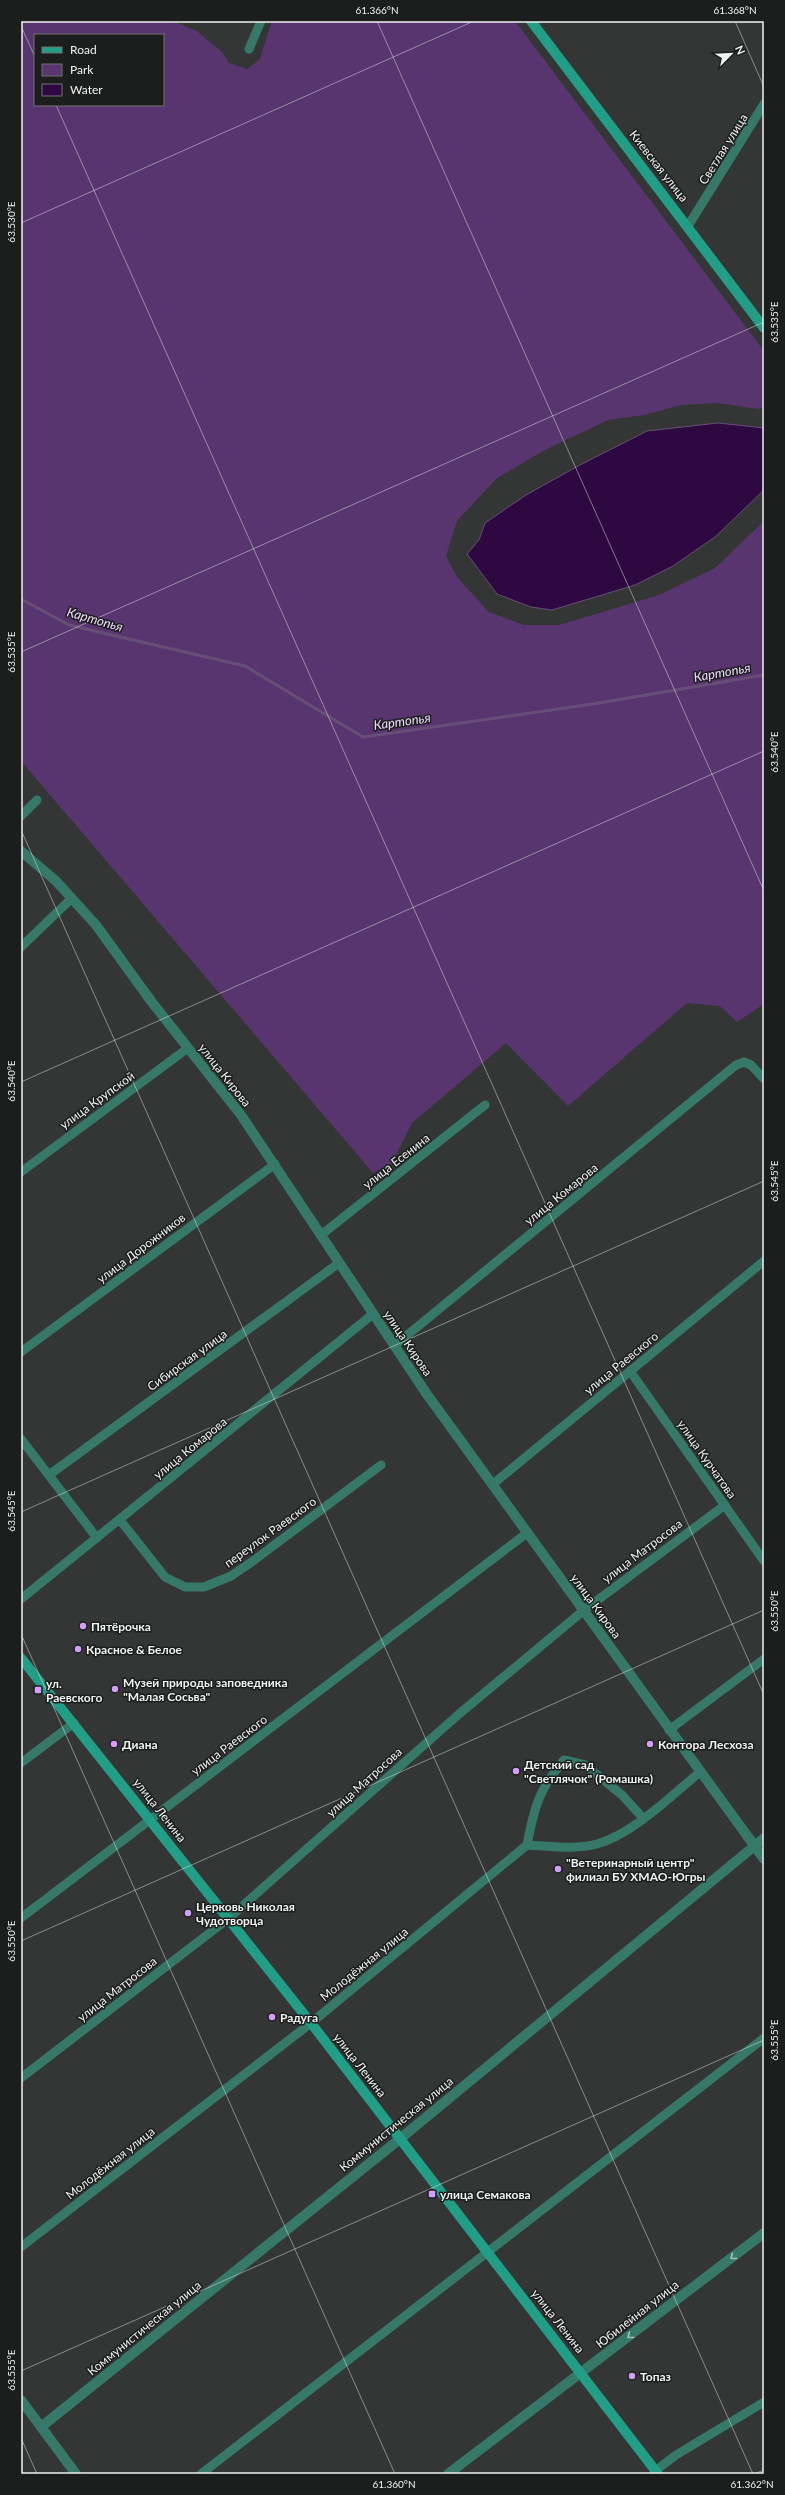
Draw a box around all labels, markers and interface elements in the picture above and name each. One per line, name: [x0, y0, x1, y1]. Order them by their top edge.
text: 61.366°N: [355, 4, 399, 16]
text: 61.368°N: [713, 4, 757, 16]
legend: [34, 34, 164, 106]
north arrow: [711, 34, 751, 74]
text: Road: [70, 42, 97, 57]
text: N: [733, 43, 748, 56]
text: Park: [70, 62, 94, 77]
text: Water: [70, 82, 103, 97]
street label: Светлая улица: [695, 111, 751, 187]
street label: Киевская улица: [626, 127, 692, 205]
text: 63.530°E: [5, 201, 17, 243]
text: 63.535°E: [768, 301, 780, 343]
water label: Картопья: [65, 603, 125, 635]
text: 63.535°E: [5, 631, 17, 673]
water label: Картопья: [692, 659, 752, 685]
water label: Картопья: [372, 709, 432, 733]
text: 63.540°E: [768, 731, 780, 773]
street label: улица Кирова: [196, 1040, 254, 1110]
text: 63.540°E: [5, 1060, 17, 1102]
street label: улица Крупской: [57, 1068, 137, 1132]
street label: улица Есенина: [360, 1130, 432, 1192]
street label: улица Комарова: [521, 1160, 601, 1228]
text: 63.545°E: [768, 1160, 780, 1202]
street label: улица Дорожников: [94, 1210, 188, 1286]
street label: улица Кирова: [380, 1307, 436, 1379]
street label: Сибирская улица: [144, 1326, 230, 1394]
street label: улица Раевского: [581, 1328, 661, 1397]
street label: улица Комарова: [150, 1414, 230, 1482]
street label: улица Курчатова: [674, 1417, 740, 1501]
text: 63.545°E: [5, 1490, 17, 1532]
street label: переулок Раевского: [221, 1493, 319, 1570]
street label: улица Матросова: [599, 1516, 685, 1586]
street label: улица Кирова: [568, 1571, 624, 1641]
text: 63.550°E: [768, 1590, 780, 1632]
place label: Пятёрочка: [91, 1619, 151, 1634]
marker: Пятёрочка: [78, 1621, 88, 1631]
place label: Красное & Белое: [86, 1642, 183, 1657]
marker: Красное & Белое: [73, 1644, 83, 1654]
place label: Музей природы заповедника "Малая Сосьва": [123, 1675, 287, 1704]
place label: ул. Раевского: [46, 1676, 103, 1705]
marker: Музей природы заповедника "Малая Сосьва": [110, 1684, 120, 1694]
marker: ул. Раевского: [33, 1685, 43, 1695]
street label: улица Раевского: [188, 1711, 270, 1778]
place label: Диана: [122, 1737, 158, 1752]
place label: Контора Лесхоза: [658, 1737, 754, 1752]
marker: Диана: [109, 1739, 119, 1749]
marker: Контора Лесхоза: [645, 1739, 655, 1749]
street label: улица Матросова: [323, 1744, 405, 1820]
place label: Детский сад "Светлячок" (Ромашка): [524, 1757, 653, 1786]
marker: Детский сад "Светлячок" (Ромашка): [511, 1766, 521, 1776]
street label: улица Ленина: [130, 1775, 190, 1845]
place label: "Ветеринарный центр" филиал БУ ХМАО-Югры: [566, 1855, 705, 1884]
marker: "Ветеринарный центр" филиал БУ ХМАО-Югры: [553, 1864, 563, 1874]
place label: Церковь Николая Чудотворца: [196, 1899, 295, 1928]
marker: Церковь Николая Чудотворца: [183, 1908, 193, 1918]
text: 63.550°E: [5, 1920, 17, 1962]
street label: Молодёжная улица: [317, 1924, 411, 2004]
street label: улица Матросова: [74, 1953, 160, 2025]
place label: Радуга: [280, 2010, 318, 2025]
marker: Радуга: [267, 2012, 277, 2022]
text: 63.555°E: [768, 2019, 780, 2061]
street label: улица Ленина: [330, 2030, 390, 2100]
street label: Коммунистическая улица: [336, 2073, 456, 2175]
street label: Молодёжная улица: [63, 2124, 157, 2202]
place label: улица Семакова: [440, 2187, 531, 2202]
marker: улица Семакова: [427, 2189, 437, 2199]
one-way arrow: [731, 2252, 738, 2259]
street label: Коммунистическая улица: [84, 2277, 204, 2379]
street label: Юбилейная улица: [593, 2277, 682, 2351]
street label: улица Ленина: [528, 2286, 588, 2356]
one-way arrow: [628, 2331, 635, 2338]
text: 63.555°E: [5, 2349, 17, 2391]
place label: Топаз: [640, 2369, 671, 2384]
marker: Топаз: [627, 2371, 637, 2381]
text: 61.360°N: [372, 2478, 416, 2490]
text: 61.362°N: [730, 2478, 774, 2490]

